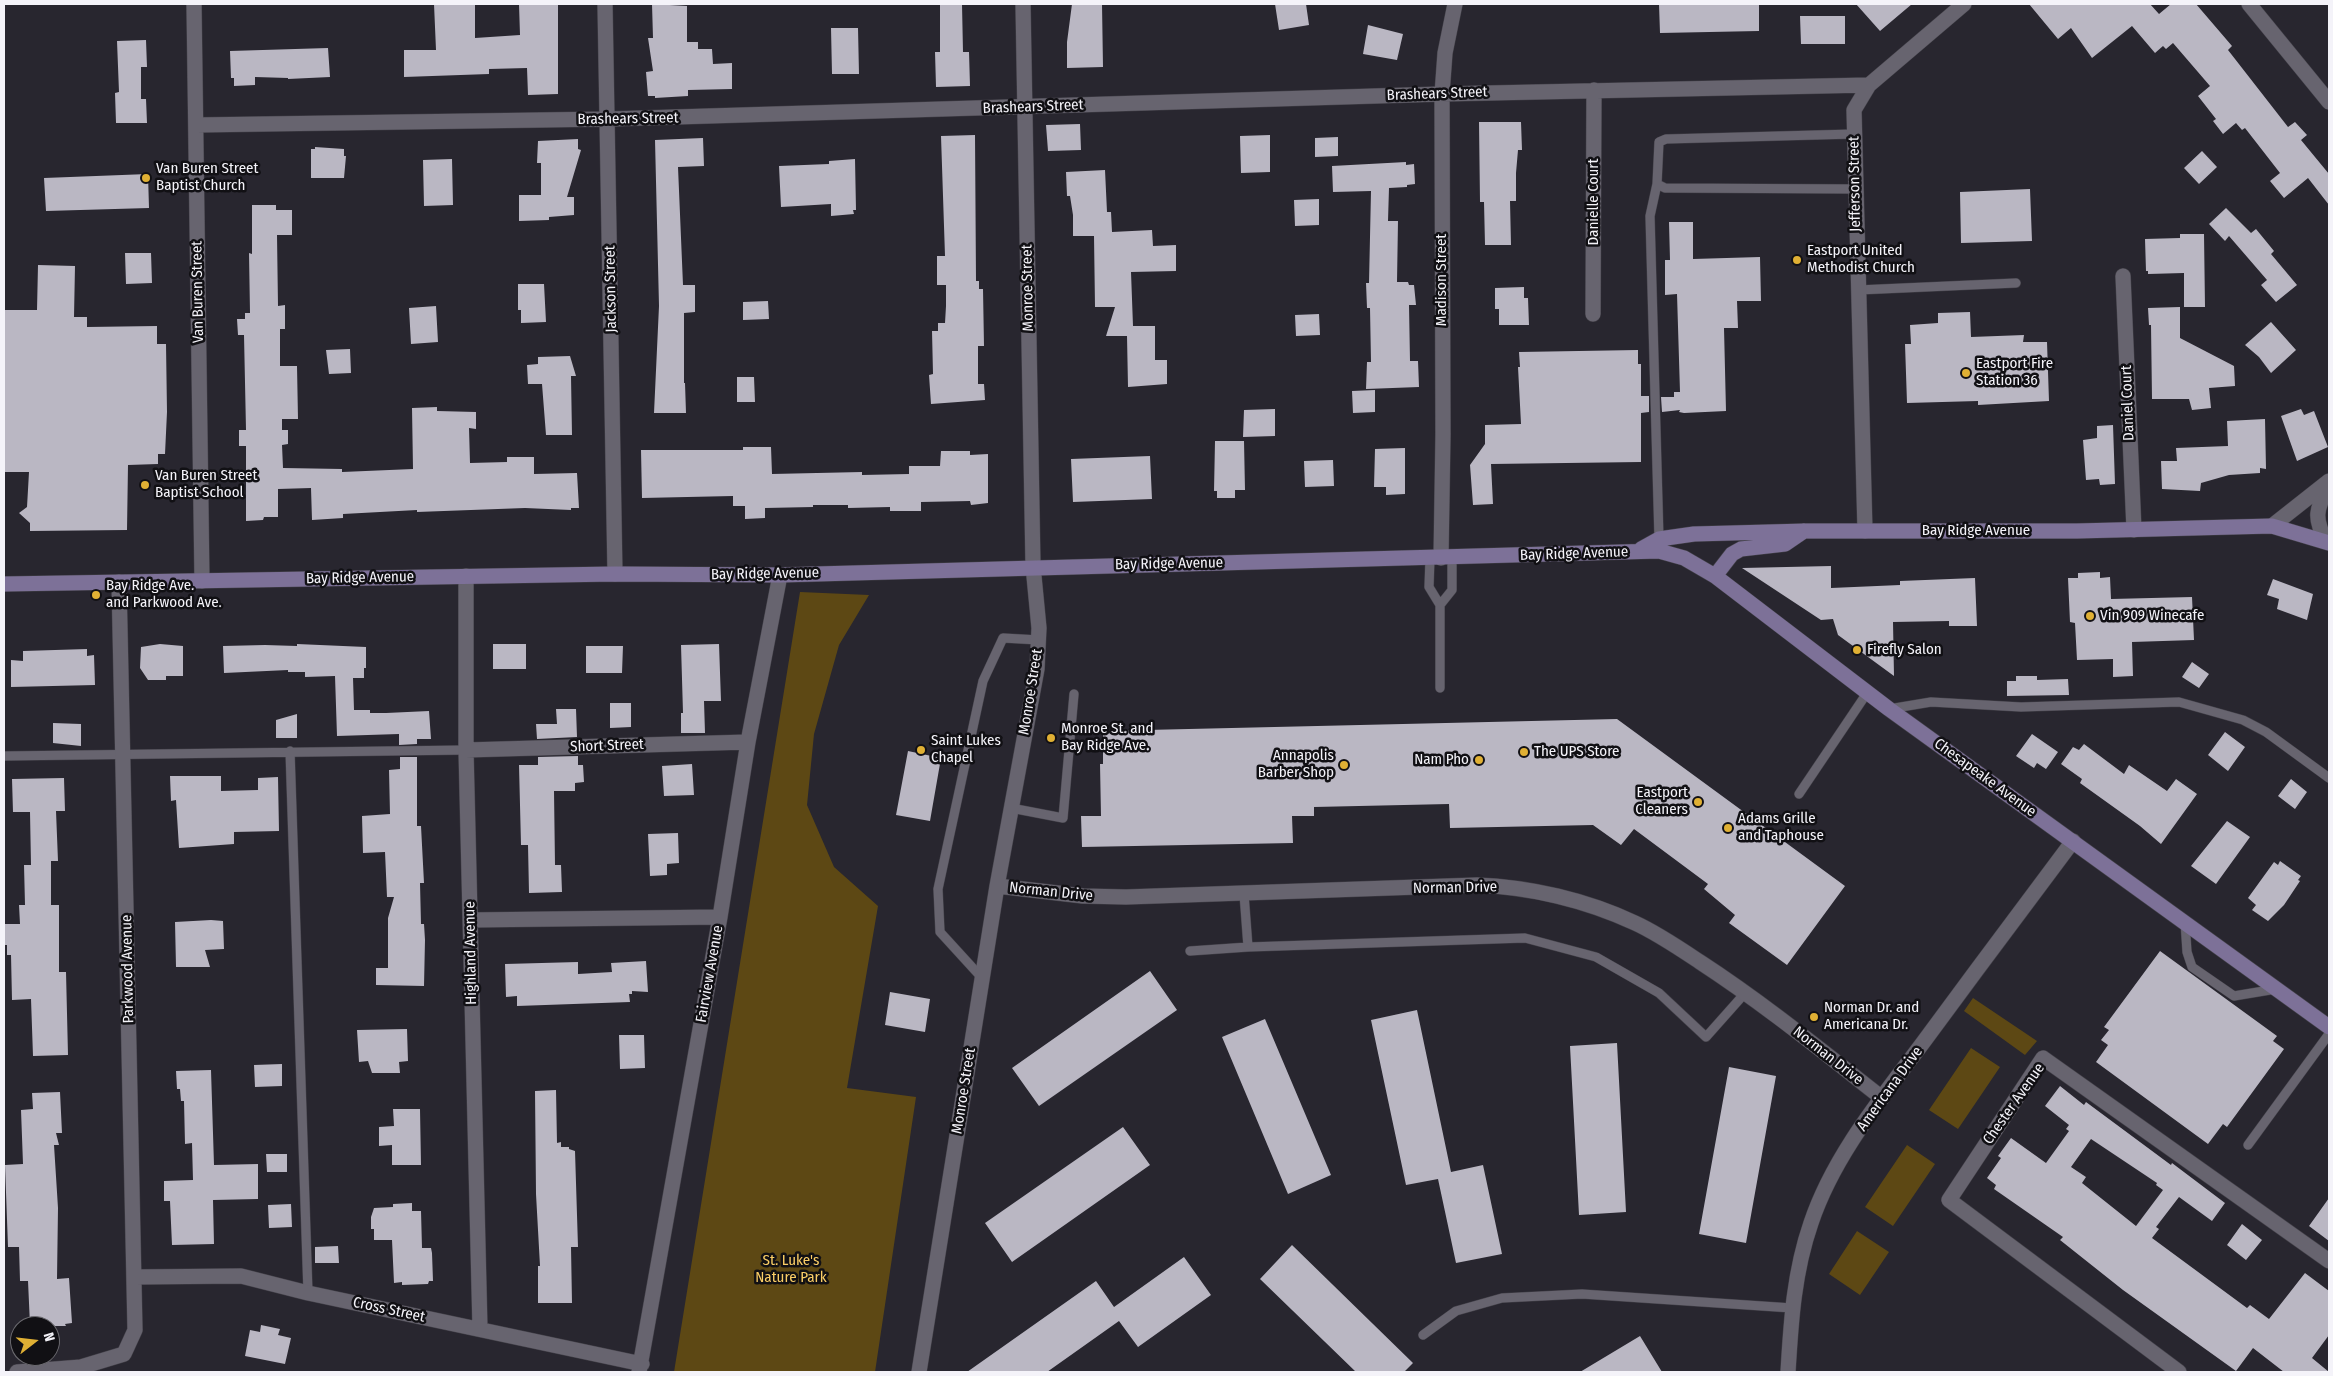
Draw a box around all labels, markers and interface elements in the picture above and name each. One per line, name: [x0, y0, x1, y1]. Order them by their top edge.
street label: Brashears Street: [1386, 83, 1488, 105]
street label: Brashears Street: [982, 96, 1084, 118]
street label: Brashears Street: [577, 109, 679, 129]
street label: Jefferson Street: [1845, 136, 1865, 232]
street label: Danielle Court: [1585, 159, 1603, 245]
place label: Van Buren Street Baptist Church: [156, 160, 258, 195]
marker: Van Buren Street Baptist Church: [140, 172, 152, 184]
street label: Madison Street: [1433, 234, 1451, 326]
street label: Van Buren Street: [188, 241, 208, 343]
place label: Eastport United Methodist Church: [1807, 242, 1915, 277]
street label: Monroe Street: [1018, 244, 1038, 332]
street label: Jackson Street: [601, 245, 621, 333]
marker: Eastport United Methodist Church: [1791, 254, 1803, 266]
place label: Eastport Fire Station 36: [1976, 355, 2053, 390]
street label: Daniel Court: [2118, 365, 2138, 441]
marker: Eastport Fire Station 36: [1960, 367, 1972, 379]
place label: Van Buren Street Baptist School: [155, 467, 257, 502]
marker: Van Buren Street Baptist School: [139, 479, 151, 491]
street label: Bay Ridge Avenue: [1922, 522, 2030, 540]
street label: Bay Ridge Avenue: [1520, 543, 1628, 565]
street label: Bay Ridge Avenue: [1115, 554, 1223, 574]
street label: Bay Ridge Avenue: [711, 564, 819, 584]
street label: Bay Ridge Avenue: [306, 568, 414, 588]
place label: Bay Ridge Ave. and Parkwood Ave.: [106, 577, 222, 612]
marker: Bay Ridge Ave. and Parkwood Ave.: [90, 589, 102, 601]
place label: Vin 909 Winecafe: [2100, 607, 2204, 625]
marker: Vin 909 Winecafe: [2084, 610, 2096, 622]
place label: Firefly Salon: [1867, 641, 1942, 659]
marker: Firefly Salon: [1851, 644, 1863, 656]
street label: Monroe Street: [1015, 648, 1047, 736]
place label: Monroe St. and Bay Ridge Ave.: [1061, 720, 1154, 755]
place label: Saint Lukes Chapel: [931, 732, 1001, 767]
marker: Monroe St. and Bay Ridge Ave.: [1045, 732, 1057, 744]
street label: Chesapeake Avenue: [1930, 735, 2040, 821]
street label: Short Street: [570, 736, 644, 756]
place label: The UPS Store: [1534, 743, 1619, 761]
marker: Saint Lukes Chapel: [915, 744, 927, 756]
marker: The UPS Store: [1518, 746, 1530, 758]
place label: Annapolis Barber Shop: [1258, 747, 1334, 782]
place label: Nam Pho: [1414, 751, 1469, 769]
marker: Nam Pho: [1473, 754, 1485, 766]
marker: Annapolis Barber Shop: [1338, 759, 1350, 771]
place label: Eastport Cleaners: [1635, 784, 1688, 819]
marker: Eastport Cleaners: [1692, 796, 1704, 808]
place label: Adams Grille and Taphouse: [1738, 810, 1824, 845]
marker: Adams Grille and Taphouse: [1722, 822, 1734, 834]
street label: Norman Drive: [1413, 878, 1497, 898]
street label: Norman Drive: [1008, 879, 1094, 905]
street label: Highland Avenue: [461, 901, 481, 1005]
street label: Parkwood Avenue: [118, 914, 138, 1024]
street label: Fairview Avenue: [693, 924, 727, 1024]
place label: Norman Dr. and Americana Dr.: [1824, 999, 1919, 1034]
marker: Norman Dr. and Americana Dr.: [1808, 1011, 1820, 1023]
street label: Norman Drive: [1789, 1023, 1867, 1089]
street label: Americana Drive: [1853, 1043, 1927, 1135]
street label: Monroe Street: [948, 1047, 980, 1135]
street label: Chester Avenue: [1979, 1060, 2049, 1148]
park label: St. Luke's Nature Park: [755, 1252, 827, 1287]
street label: Cross Street: [351, 1294, 427, 1326]
north arrow: [10, 1316, 60, 1366]
text: N: [40, 1331, 58, 1343]

